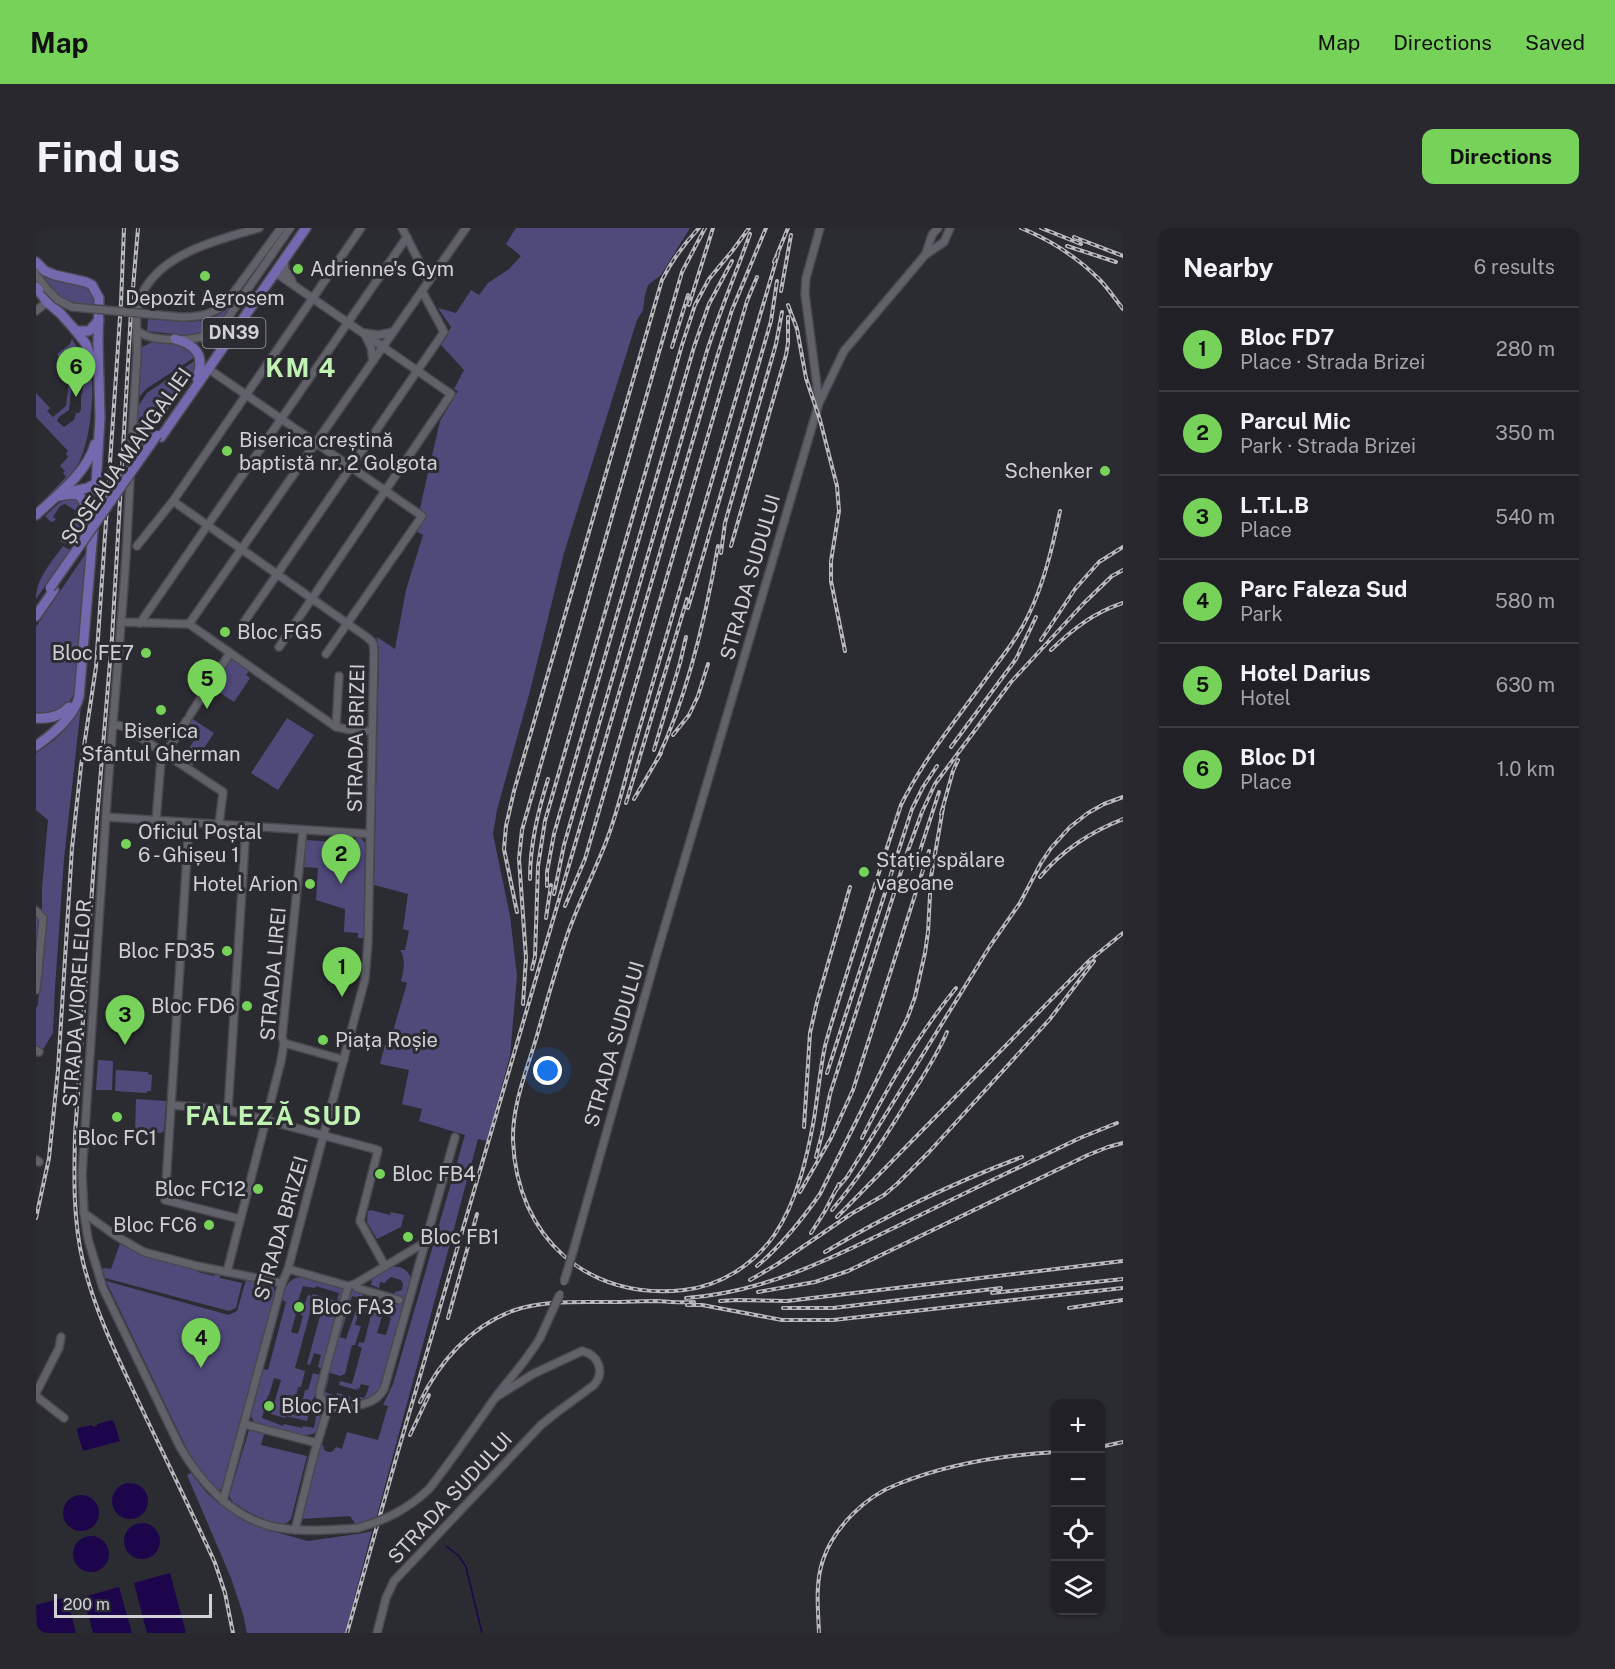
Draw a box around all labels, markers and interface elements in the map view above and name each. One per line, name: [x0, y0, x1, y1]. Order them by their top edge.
text: Map: [30, 26, 89, 59]
text: Map: [1318, 30, 1360, 55]
text: Directions: [1393, 30, 1492, 55]
text: Saved: [1525, 30, 1585, 55]
button: Directions: [1422, 129, 1579, 184]
text: Find us: [36, 132, 180, 181]
text: Nearby: [1183, 252, 1273, 283]
text: 6 results: [1474, 255, 1555, 279]
place label: Adrienne's Gym: [310, 257, 454, 281]
marker: Adrienne's Gym: [291, 262, 305, 276]
marker: Depozit Agrosem: [198, 269, 212, 283]
place label: Depozit Agrosem: [125, 286, 285, 310]
road number: DN39: [202, 318, 266, 348]
text: Bloc FD7: [1240, 324, 1334, 350]
text: 1: [1198, 337, 1207, 361]
text: 280 m: [1496, 337, 1555, 361]
pin: 6: [56, 348, 96, 397]
text: Place · Strada Brizei: [1240, 350, 1425, 374]
district label: KM 4: [265, 352, 337, 383]
street label: ȘOSEAUA MANGALIEI: [56, 363, 196, 549]
text: Parcul Mic: [1240, 408, 1351, 434]
text: 2: [1196, 421, 1209, 445]
text: 350 m: [1495, 421, 1555, 445]
place label: Biserica creștină baptistă nr. 2 Golgota: [239, 428, 437, 475]
text: Park · Strada Brizei: [1240, 434, 1416, 458]
marker: Biserica creștină baptistă nr. 2 Golgota: [220, 444, 234, 458]
place label: Schenker: [1005, 459, 1093, 483]
marker: Schenker: [1098, 464, 1112, 478]
street label: STRADA SUDULUI: [715, 491, 785, 663]
text: L.T.L.B: [1240, 492, 1309, 518]
text: 3: [1196, 505, 1209, 529]
text: 540 m: [1495, 505, 1555, 529]
text: Place: [1240, 518, 1292, 542]
text: Parc Faleza Sud: [1240, 576, 1407, 602]
text: 4: [1196, 589, 1209, 613]
text: 580 m: [1495, 589, 1555, 613]
text: Park: [1240, 602, 1283, 626]
place label: Bloc FG5: [237, 620, 322, 644]
marker: Bloc FG5: [218, 625, 232, 639]
place label: Bloc FE7: [52, 641, 134, 665]
marker: Bloc FE7: [139, 646, 153, 660]
pin: 5: [188, 660, 226, 709]
text: Hotel Darius: [1240, 660, 1371, 686]
street label: STRADA BRIZEI: [343, 663, 369, 813]
text: 5: [1196, 673, 1209, 697]
text: 630 m: [1496, 673, 1555, 697]
text: Hotel: [1240, 686, 1291, 710]
marker: Biserica Sfântul Gherman: [154, 703, 168, 717]
place label: Biserica Sfântul Gherman: [81, 719, 241, 766]
text: Bloc D1: [1240, 744, 1316, 770]
text: 6: [1196, 757, 1209, 781]
text: 1.0 km: [1497, 757, 1555, 781]
text: Place: [1240, 770, 1292, 794]
place label: Oficiul Poștal 6 - Ghișeu 1: [138, 820, 262, 867]
pin: 2: [322, 834, 360, 884]
marker: Oficiul Poștal 6 - Ghișeu 1: [119, 837, 133, 851]
place label: Stație spălare vagoane: [876, 848, 1005, 895]
marker: Stație spălare vagoane: [857, 865, 871, 879]
place label: Hotel Arion: [192, 872, 298, 896]
marker: Hotel Arion: [303, 877, 317, 891]
street label: STRADA VIORELELOR: [58, 898, 96, 1108]
street label: STRADA LIREI: [255, 906, 291, 1042]
place label: Bloc FD35: [118, 939, 215, 963]
marker: Bloc FD35: [220, 944, 234, 958]
pin: 1: [322, 948, 362, 997]
street label: STRADA SUDULUI: [579, 958, 649, 1130]
place label: Bloc FD6: [151, 994, 235, 1018]
pin: 3: [106, 996, 145, 1045]
marker: Bloc FD6: [240, 999, 254, 1013]
place label: Piața Roșie: [335, 1028, 438, 1052]
marker: Piața Roșie: [316, 1033, 330, 1047]
your location: [533, 1056, 562, 1085]
district label: FALEZĂ SUD: [185, 1100, 363, 1131]
marker: Bloc FC1: [110, 1110, 124, 1124]
place label: Bloc FC1: [77, 1126, 157, 1150]
street label: STRADA BRIZEI: [249, 1153, 313, 1303]
place label: Bloc FB4: [392, 1162, 476, 1186]
marker: Bloc FB4: [373, 1167, 387, 1181]
place label: Bloc FC12: [154, 1177, 246, 1201]
marker: Bloc FC12: [251, 1182, 265, 1196]
place label: Bloc FC6: [113, 1213, 197, 1237]
marker: Bloc FC6: [202, 1218, 216, 1232]
place label: Bloc FB1: [420, 1225, 499, 1249]
marker: Bloc FB1: [401, 1230, 415, 1244]
place label: Bloc FA3: [311, 1295, 394, 1319]
marker: Bloc FA3: [292, 1300, 306, 1314]
pin: 4: [182, 1318, 220, 1368]
place label: Bloc FA1: [281, 1394, 360, 1418]
marker: Bloc FA1: [262, 1399, 276, 1413]
map controls: [1051, 1399, 1105, 1615]
button: +: [1051, 1399, 1105, 1453]
street label: STRADA SUDULUI: [383, 1427, 517, 1569]
button: −: [1051, 1453, 1105, 1507]
button: locate: [1051, 1507, 1105, 1561]
button: layers: [1051, 1561, 1105, 1615]
scale bar: [54, 1591, 212, 1618]
text: 200 m: [63, 1595, 110, 1614]

